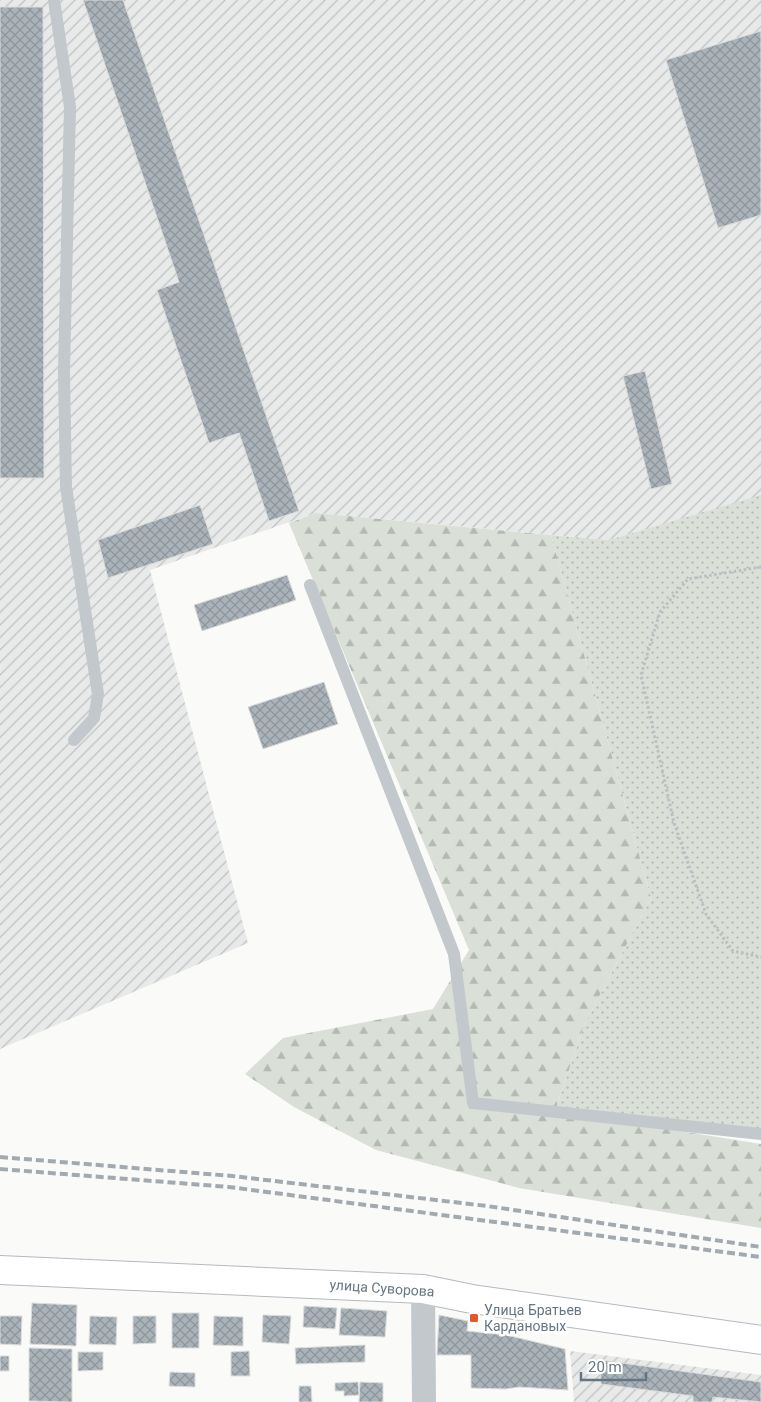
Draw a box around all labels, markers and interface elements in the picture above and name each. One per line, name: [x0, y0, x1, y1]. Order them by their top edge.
street label: улица Суворова: [329, 1276, 435, 1300]
place label: Улица Братьев Кардановых: [484, 1302, 582, 1334]
marker: Улица Братьев Кардановых: [468, 1312, 480, 1324]
scale bar: [581, 1350, 646, 1382]
text: 20 m: [588, 1358, 622, 1376]

